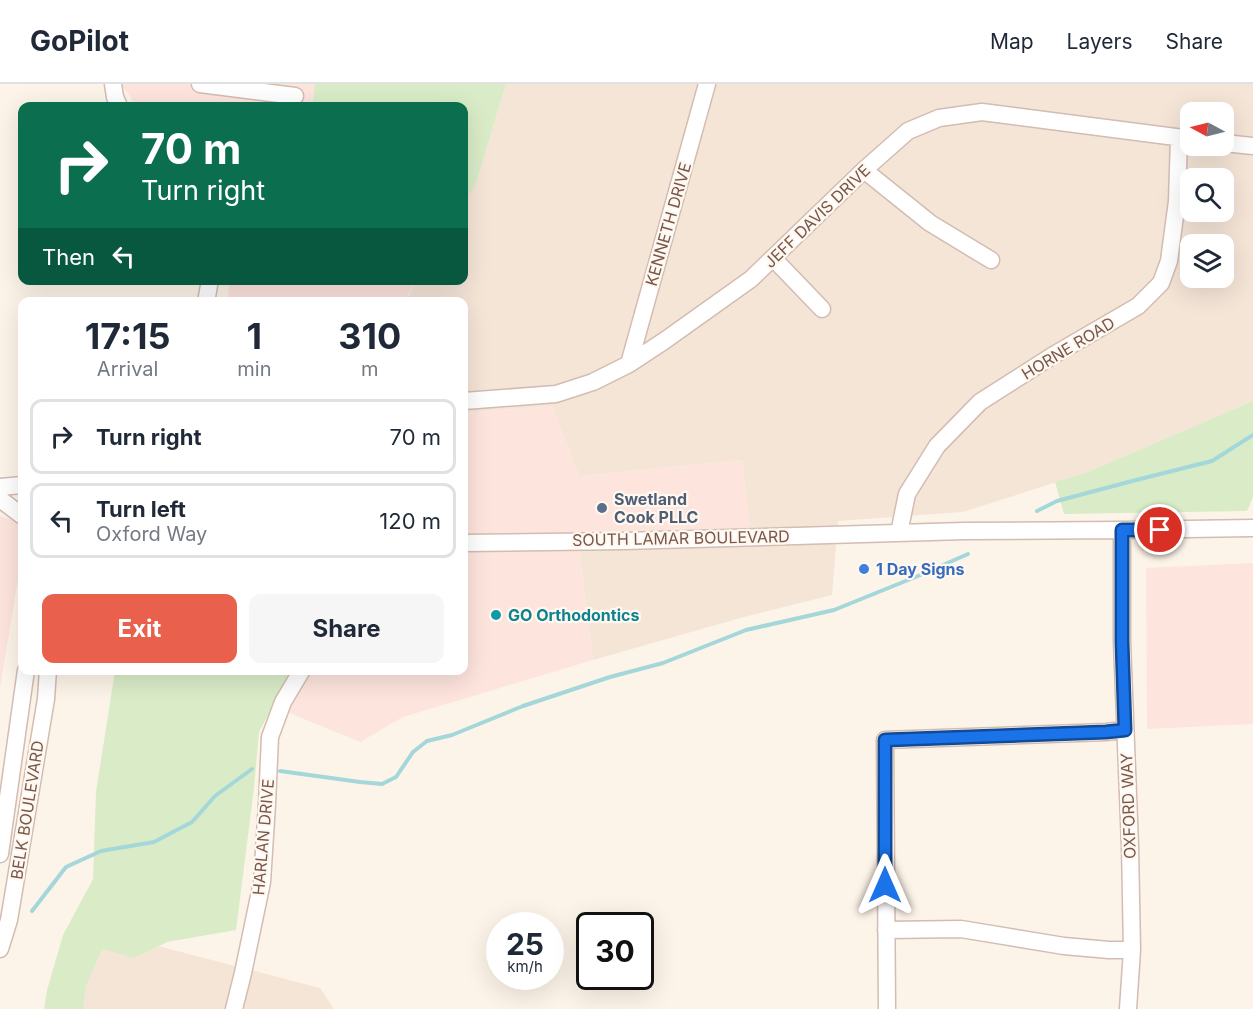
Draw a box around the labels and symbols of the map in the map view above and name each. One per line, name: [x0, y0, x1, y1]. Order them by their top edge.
north arrow: [1180, 102, 1234, 156]
street label: KENNETH DRIVE: [641, 160, 695, 288]
street label: JEFF DAVIS DRIVE: [760, 160, 874, 272]
street label: HORNE ROAD: [1018, 312, 1118, 384]
place label: Swetland Cook PLLC: [614, 489, 699, 527]
marker: Swetland Cook PLLC: [595, 501, 609, 515]
pin: [1134, 504, 1185, 555]
street label: SOUTH LAMAR BOULEVARD: [572, 526, 790, 550]
place label: 1 Day Signs: [876, 559, 965, 579]
marker: 1 Day Signs: [857, 562, 871, 576]
place label: GO Orthodontics: [508, 605, 639, 625]
marker: GO Orthodontics: [489, 608, 503, 622]
street label: BELK BOULEVARD: [6, 739, 48, 881]
street label: OXFORD WAY: [1116, 752, 1140, 859]
street label: HARLAN DRIVE: [248, 778, 278, 896]
position arrow: [853, 853, 917, 917]
speed limit sign: 30: [576, 912, 654, 990]

